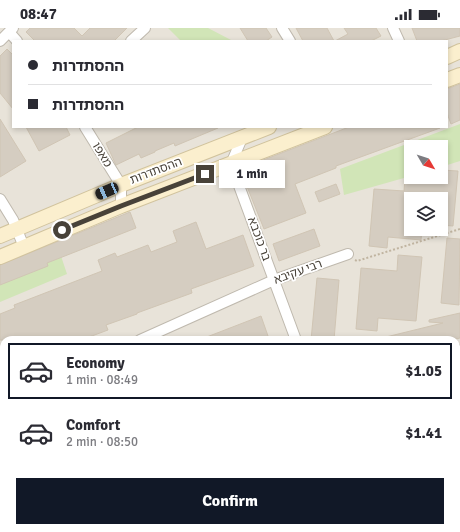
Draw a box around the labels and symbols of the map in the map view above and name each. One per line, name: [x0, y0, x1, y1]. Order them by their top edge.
street label: מאפו: [89, 140, 115, 170]
north arrow: [404, 140, 448, 184]
street label: ההסתדרות: [128, 154, 184, 188]
callout: 1 min: [219, 160, 285, 188]
route end: [196, 165, 214, 183]
car: [94, 181, 120, 201]
street label: בר כוכבא: [244, 215, 274, 263]
route start: [53, 221, 71, 239]
street label: רבי עקיבא: [272, 256, 324, 288]

